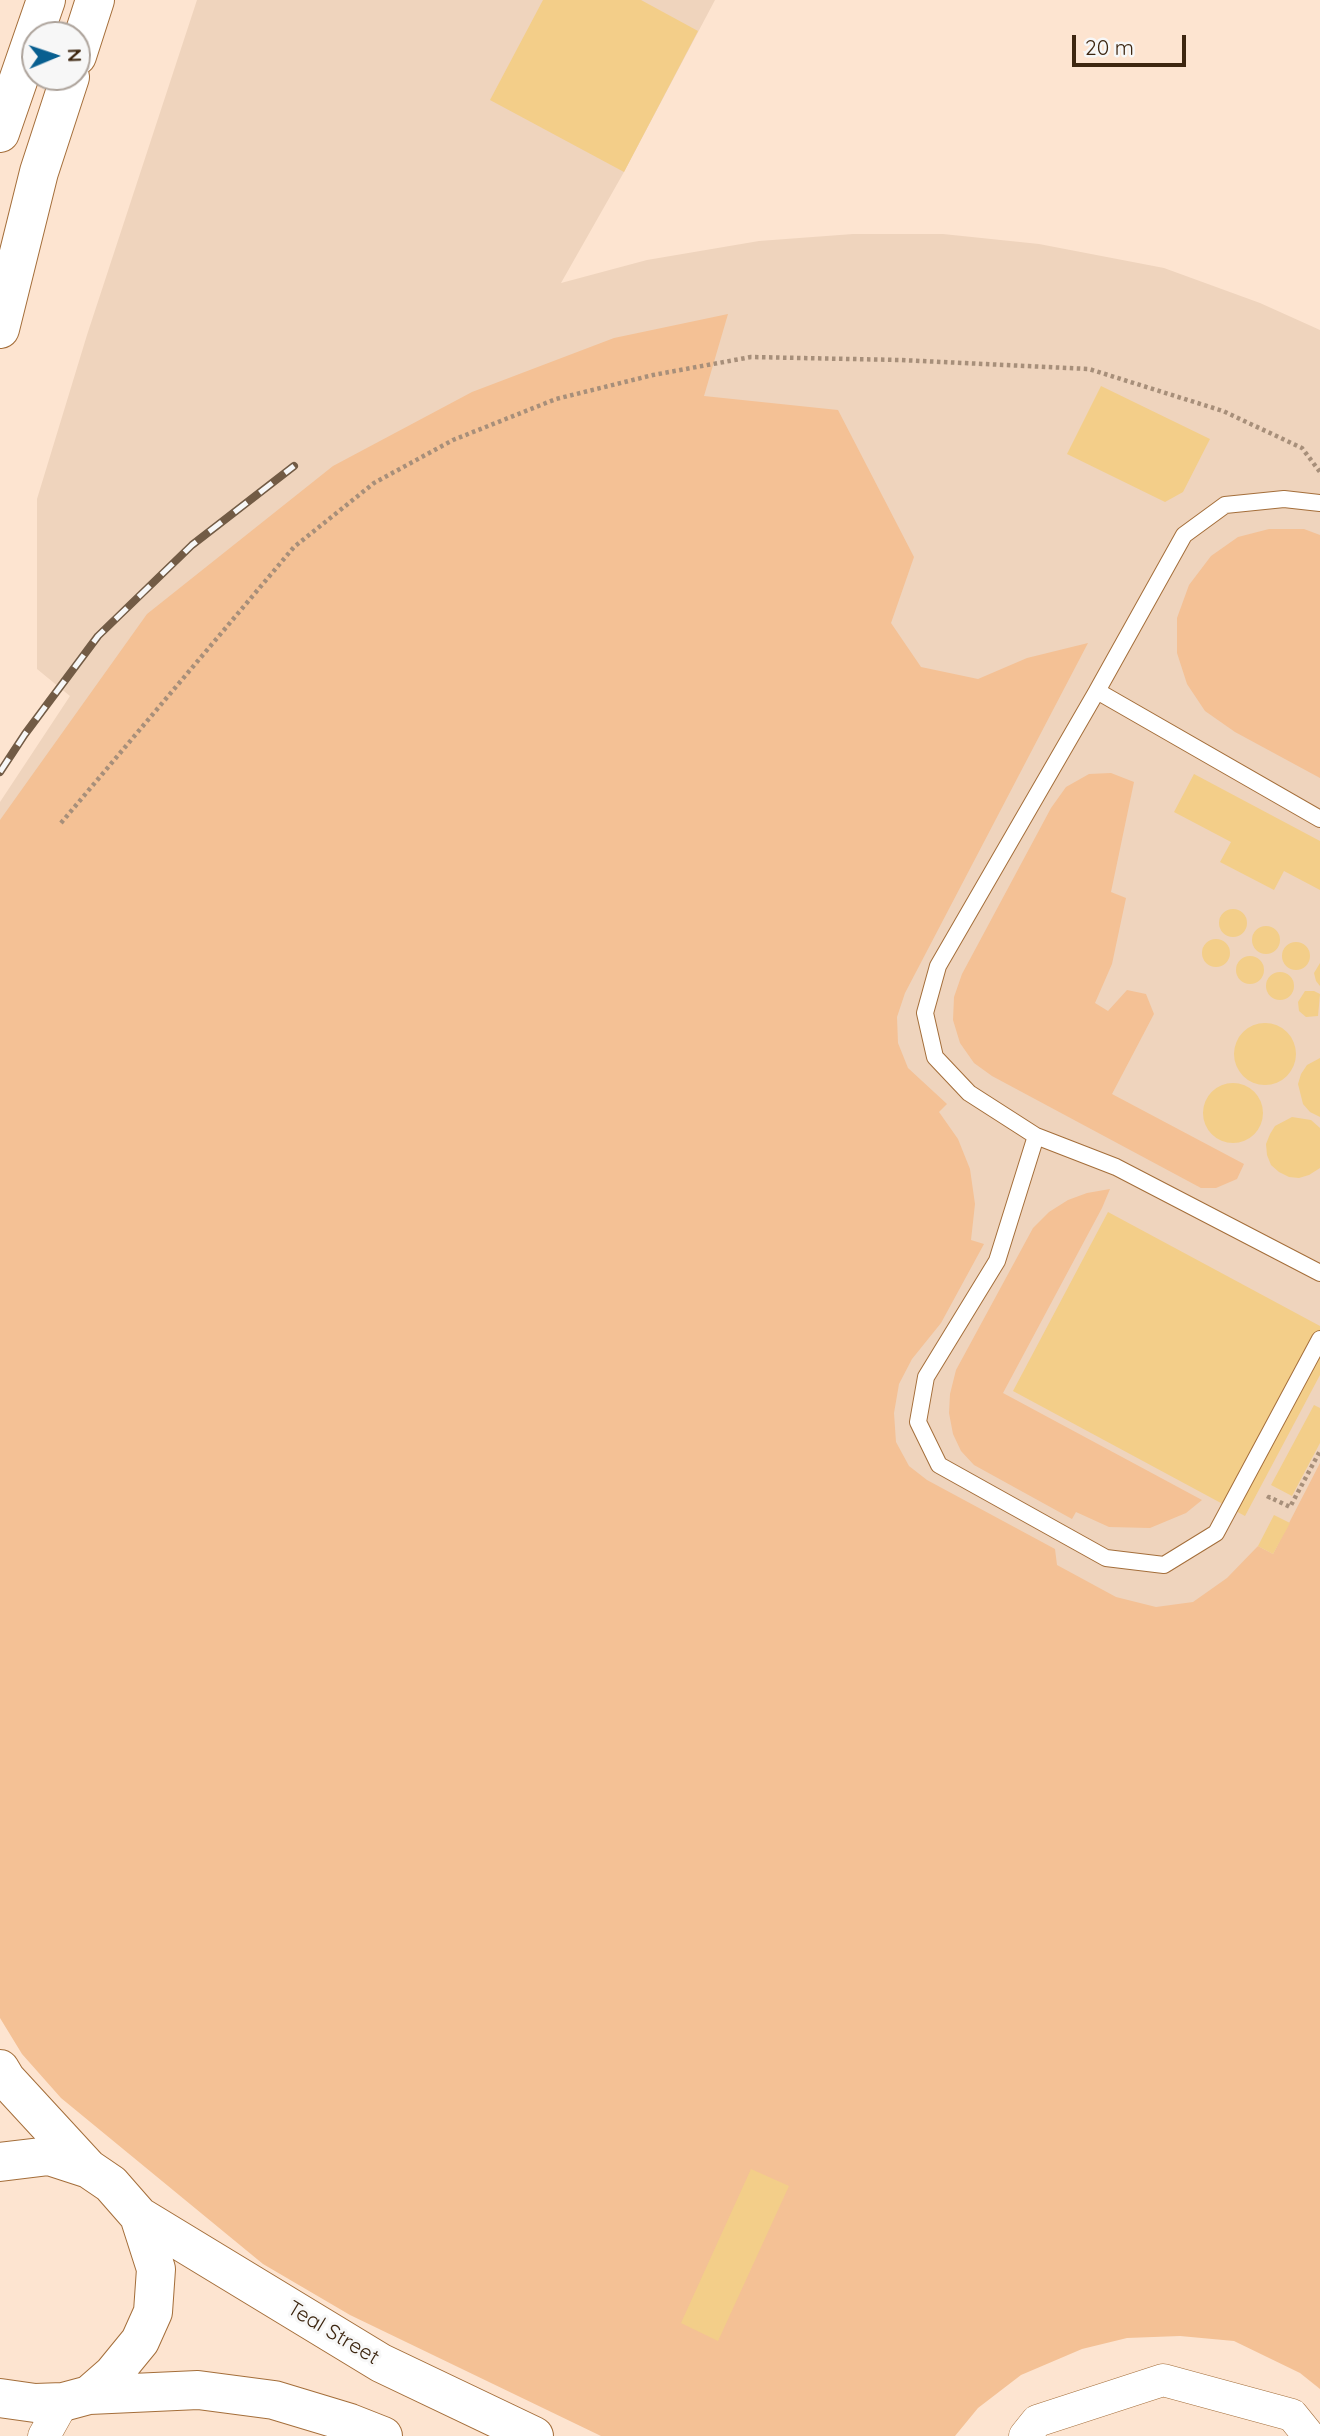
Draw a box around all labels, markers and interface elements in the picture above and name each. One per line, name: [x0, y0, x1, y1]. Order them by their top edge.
north arrow: [21, 21, 91, 91]
scale bar: [1075, 21, 1189, 65]
text: 20 m: [1085, 34, 1134, 60]
text: N: [63, 48, 87, 63]
street label: Teal Street: [282, 2296, 384, 2370]

